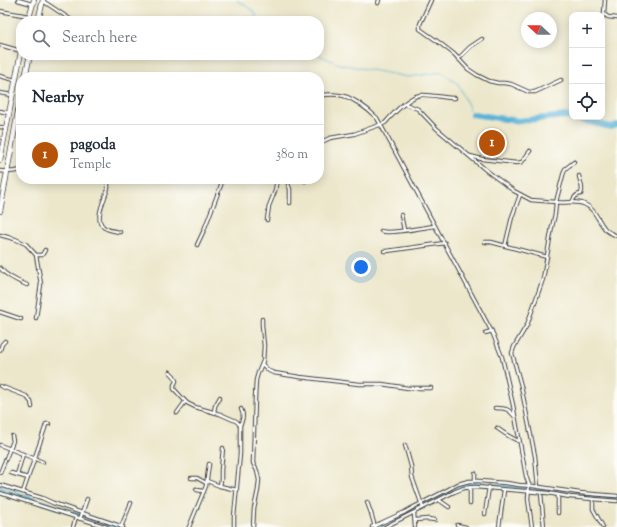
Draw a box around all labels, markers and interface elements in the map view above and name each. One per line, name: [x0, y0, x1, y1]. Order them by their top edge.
north arrow: [521, 12, 557, 48]
map controls: [569, 12, 605, 120]
button: +: [569, 12, 605, 48]
search box: [16, 16, 324, 60]
icon: search: [30, 27, 52, 49]
text: Search here: [62, 28, 137, 49]
button: −: [569, 48, 605, 84]
button: locate: [569, 84, 605, 120]
text: Nearby: [32, 86, 84, 110]
pin: 1: [479, 128, 505, 158]
text: pagoda: [70, 135, 116, 156]
text: 1: [43, 146, 47, 164]
text: 380 m: [276, 146, 308, 164]
text: Temple: [70, 156, 111, 174]
your location: [351, 257, 371, 277]

